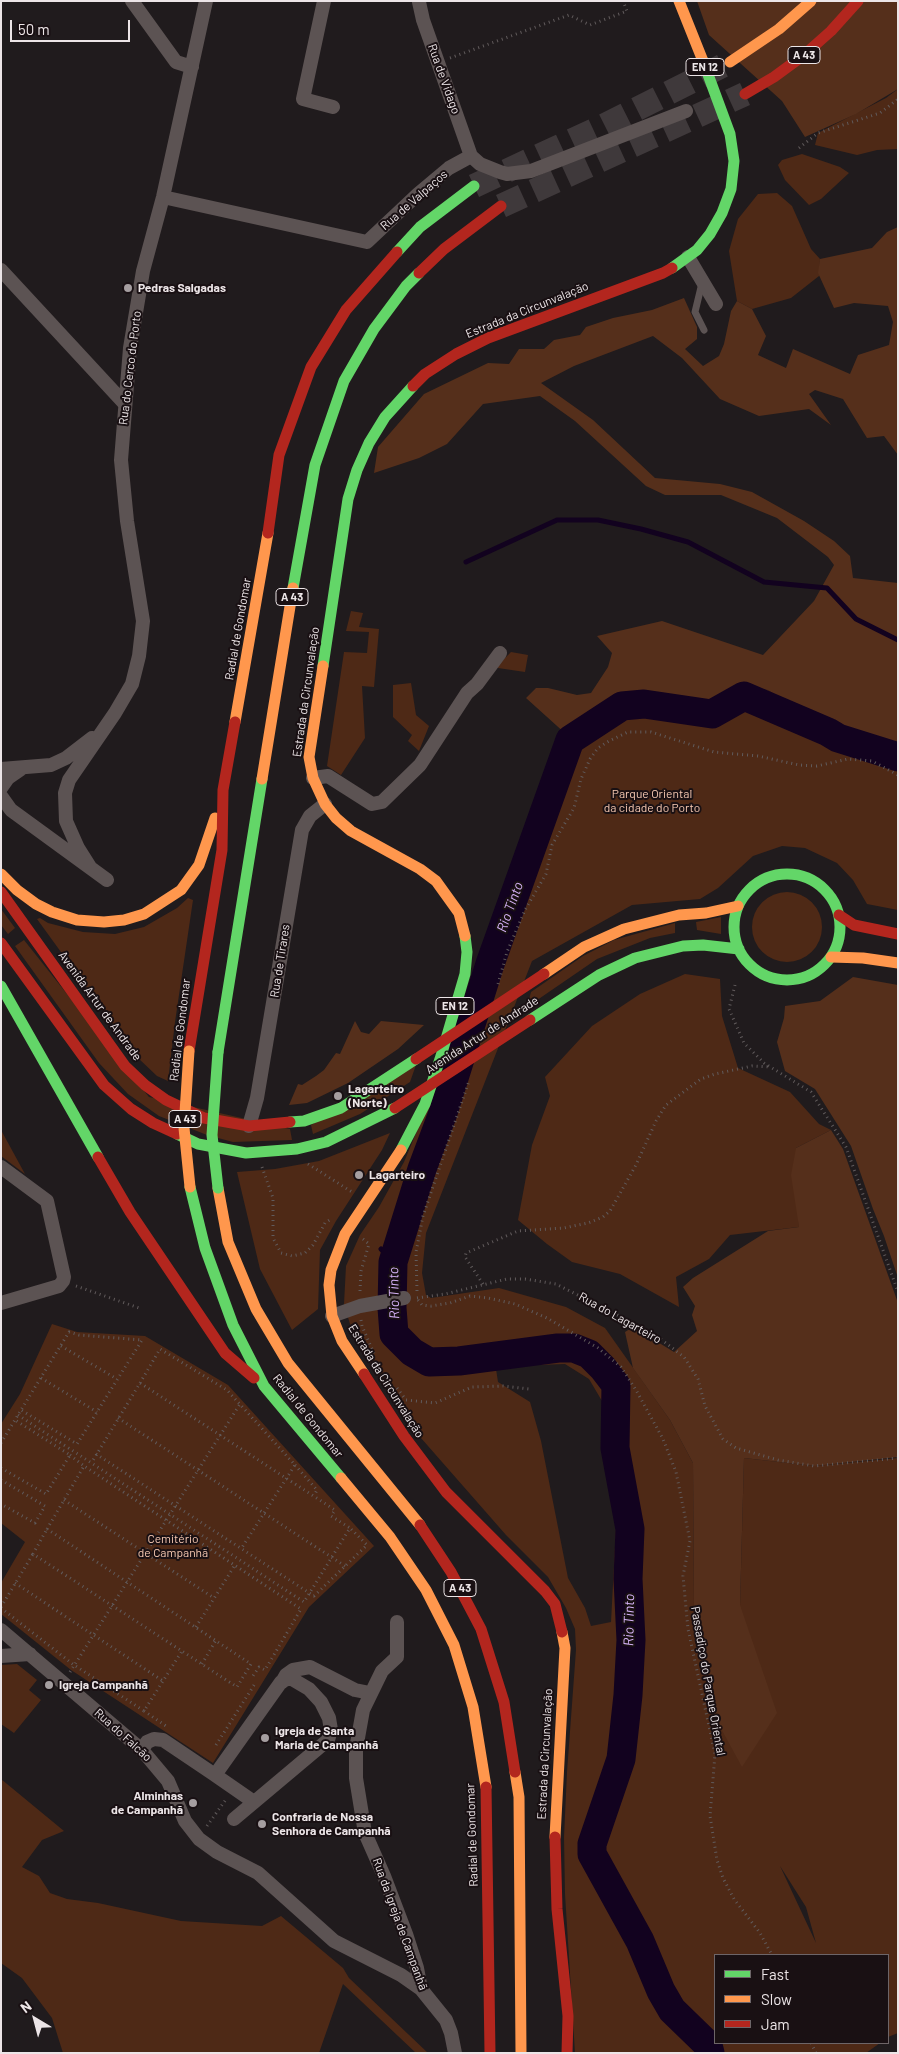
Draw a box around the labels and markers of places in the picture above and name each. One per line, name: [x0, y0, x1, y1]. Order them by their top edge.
place label: Pedras Salgadas: [138, 281, 226, 295]
marker: Pedras Salgadas: [122, 282, 134, 294]
place label: Lagarteiro (Norte): [348, 1082, 404, 1110]
marker: Lagarteiro (Norte): [332, 1090, 344, 1102]
place label: Lagarteiro: [369, 1168, 425, 1182]
marker: Lagarteiro: [353, 1169, 365, 1181]
place label: Igreja Campanhã: [59, 1678, 148, 1692]
marker: Igreja Campanhã: [43, 1679, 55, 1691]
place label: Igreja de Santa Maria de Campanhã: [275, 1724, 378, 1752]
marker: Igreja de Santa Maria de Campanhã: [259, 1732, 271, 1744]
place label: Alminhas de Campanhã: [111, 1789, 183, 1817]
marker: Alminhas de Campanhã: [187, 1797, 199, 1809]
place label: Confraria de Nossa Senhora de Campanhã: [272, 1810, 391, 1838]
marker: Confraria de Nossa Senhora de Campanhã: [256, 1818, 268, 1830]

